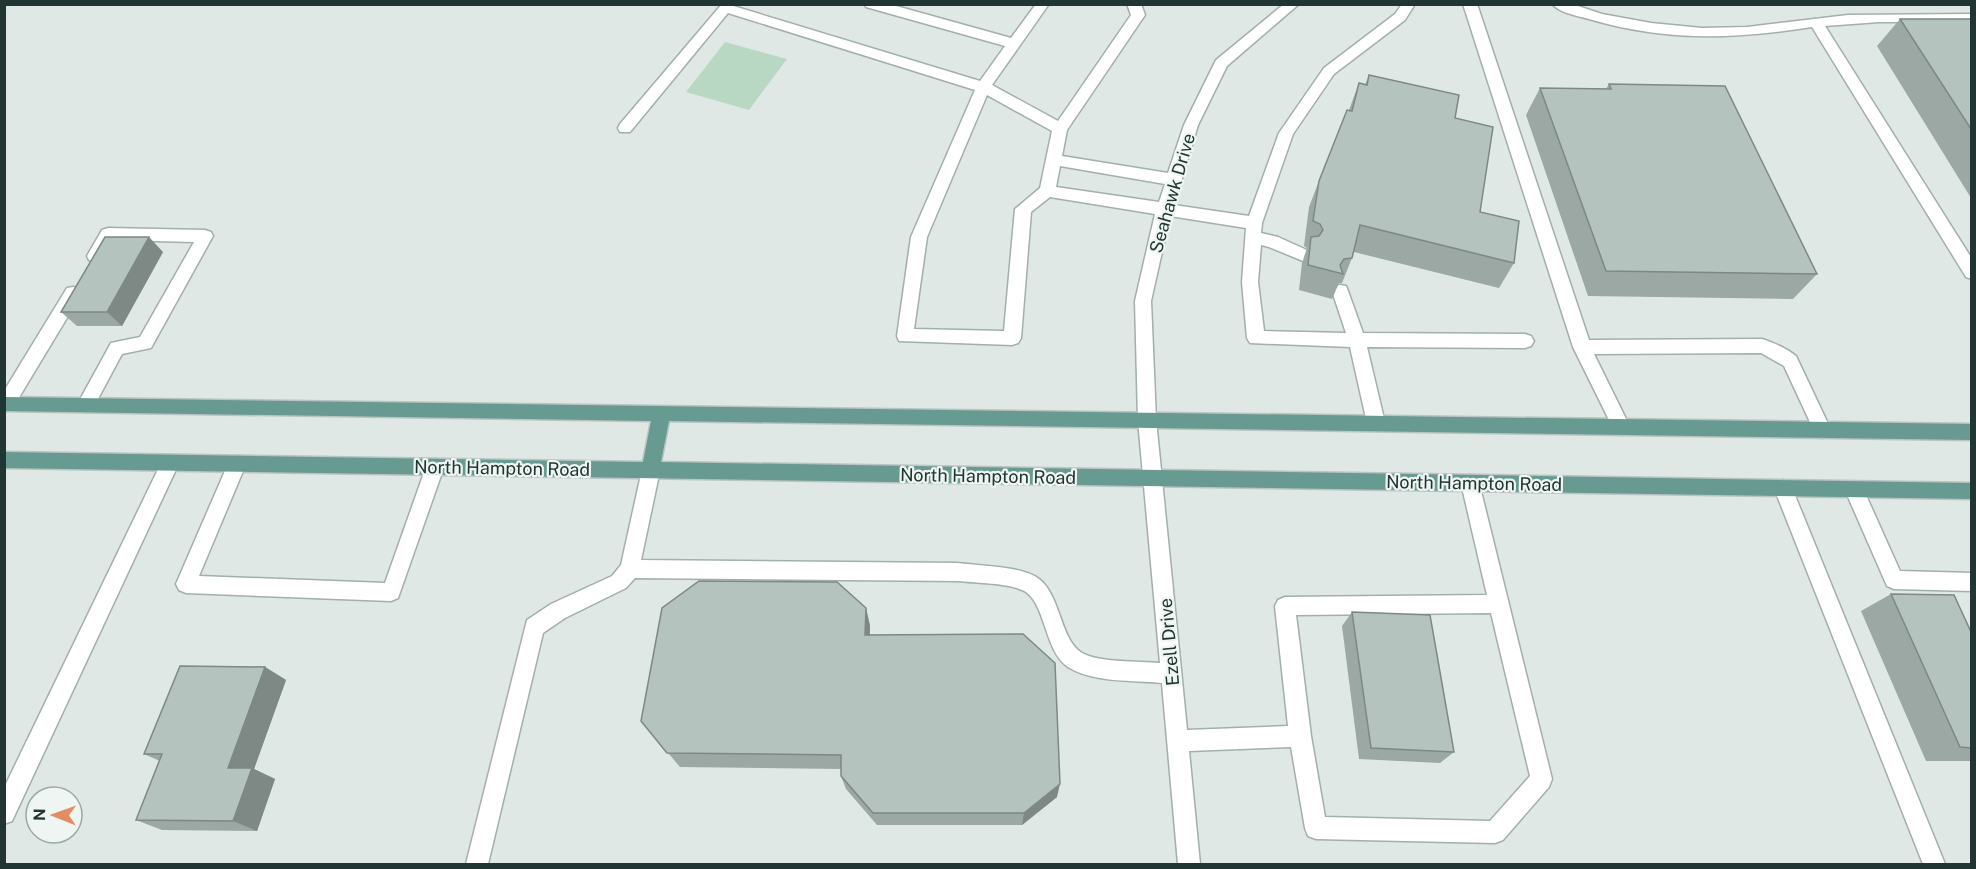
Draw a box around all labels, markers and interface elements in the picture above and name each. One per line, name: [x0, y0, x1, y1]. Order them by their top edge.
street label: Seahawk Drive: [1145, 131, 1199, 255]
street label: North Hampton Road: [414, 456, 590, 480]
street label: North Hampton Road: [900, 464, 1076, 488]
street label: North Hampton Road: [1386, 471, 1562, 495]
street label: Ezell Drive: [1155, 597, 1183, 687]
north arrow: [24, 785, 84, 845]
text: N: [30, 808, 49, 821]

